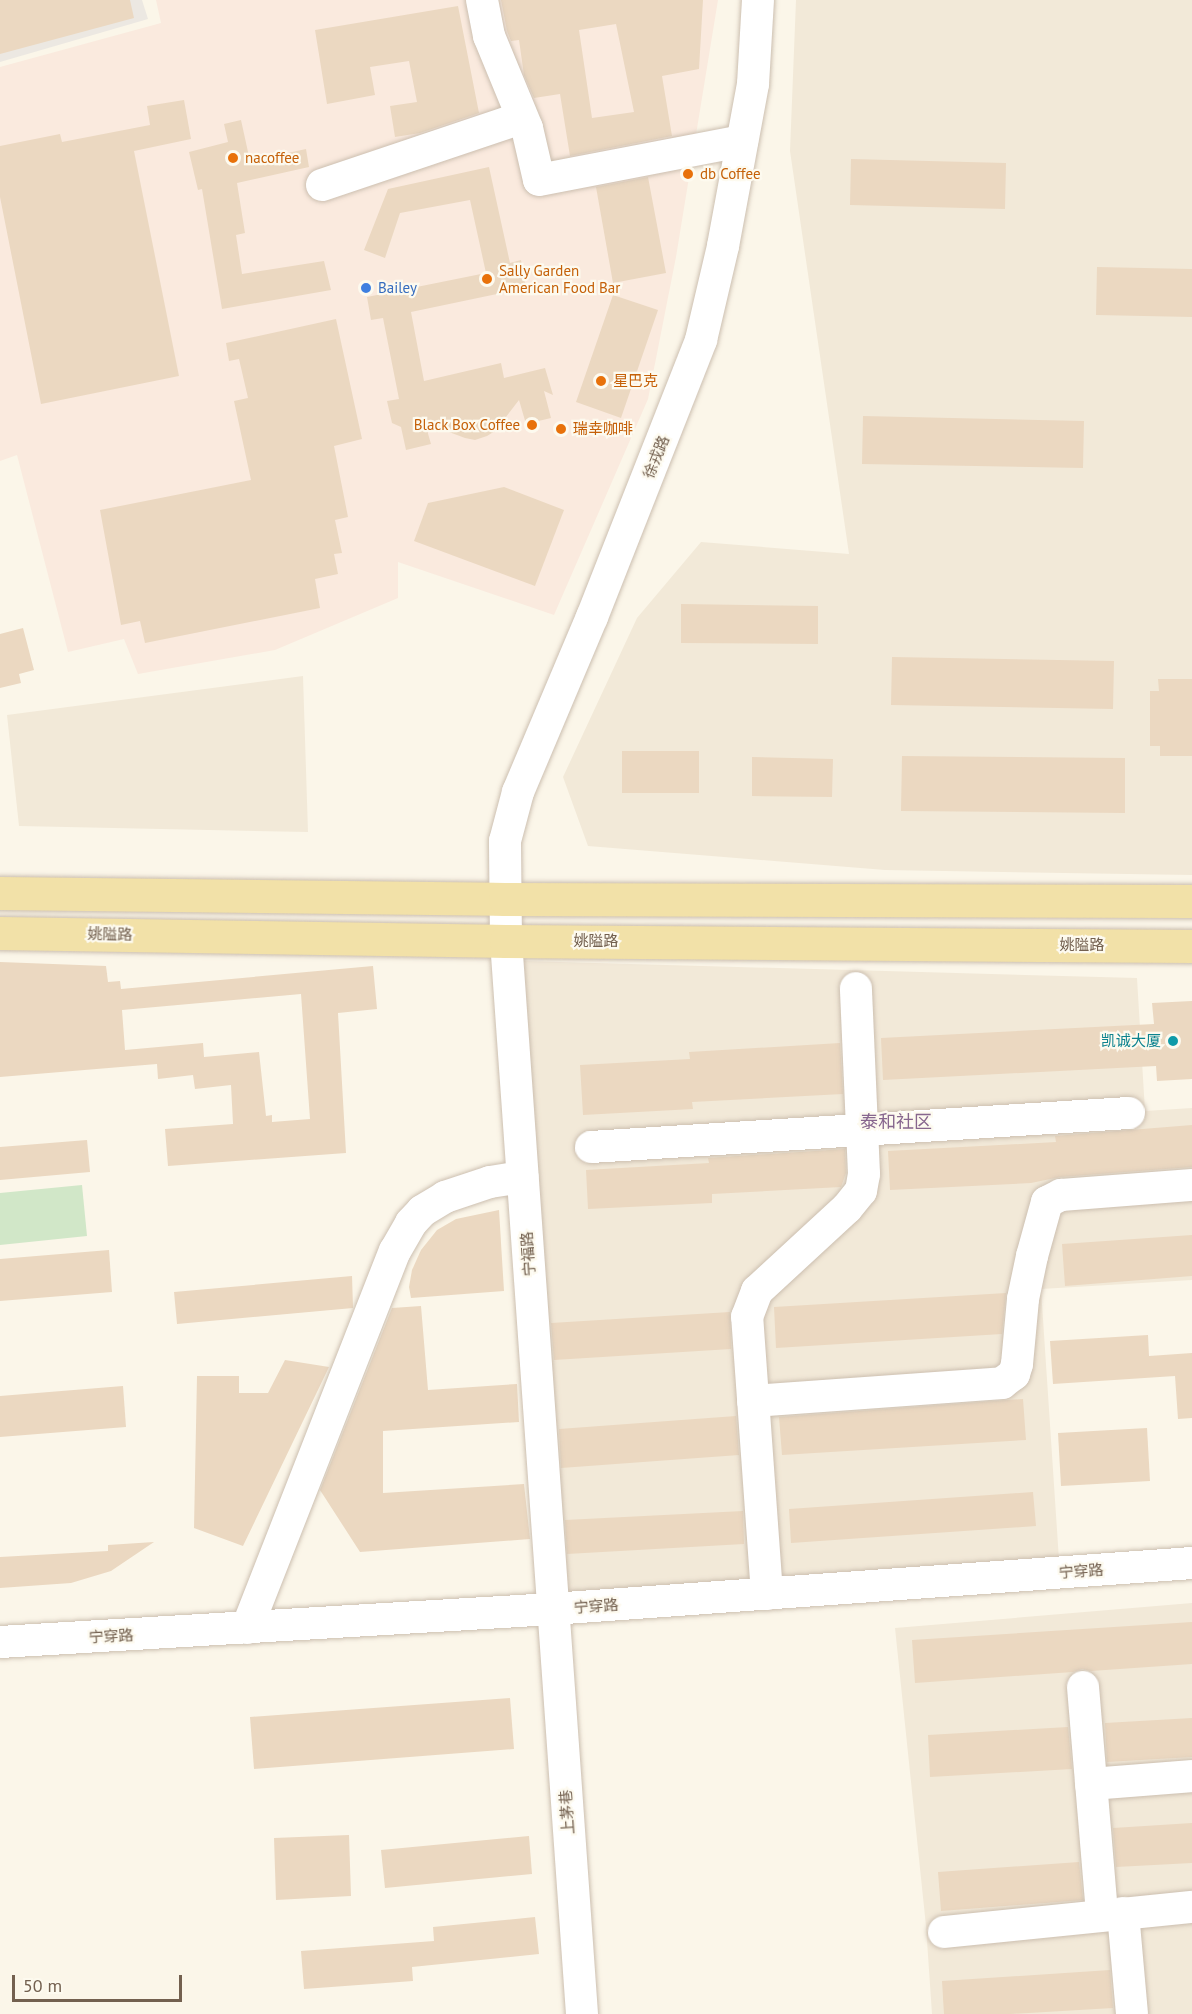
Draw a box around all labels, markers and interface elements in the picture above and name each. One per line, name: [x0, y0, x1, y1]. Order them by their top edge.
place label: nacoffee: [245, 149, 299, 167]
marker: nacoffee: [226, 151, 240, 165]
place label: db Coffee: [700, 165, 761, 183]
marker: db Coffee: [681, 167, 695, 181]
place label: Sally Garden American Food Bar: [499, 261, 620, 296]
marker: Sally Garden American Food Bar: [480, 272, 494, 286]
place label: Bailey: [378, 279, 417, 297]
marker: Bailey: [359, 281, 373, 295]
place label: 星巴克: [613, 372, 658, 390]
marker: 星巴克: [594, 374, 608, 388]
place label: Black Box Coffee: [413, 416, 520, 434]
marker: Black Box Coffee: [525, 418, 539, 432]
place label: 瑞幸咖啡: [573, 420, 633, 438]
marker: 瑞幸咖啡: [554, 422, 568, 436]
street label: 徐戎路: [639, 433, 673, 481]
street label: 姚隘路: [87, 925, 133, 943]
street label: 姚隘路: [574, 932, 618, 950]
street label: 姚隘路: [1060, 936, 1104, 954]
place label: 凯诚大厦: [1101, 1032, 1161, 1050]
marker: 凯诚大厦: [1166, 1034, 1180, 1048]
district label: 泰和社区: [860, 1111, 932, 1133]
street label: 宁福路: [517, 1231, 539, 1277]
street label: 宁穿路: [1058, 1560, 1104, 1582]
street label: 宁穿路: [573, 1595, 619, 1617]
street label: 宁穿路: [88, 1626, 134, 1646]
street label: 上茅巷: [556, 1789, 578, 1835]
scale bar: [15, 1963, 184, 2001]
text: 50 m: [23, 1974, 62, 1997]

